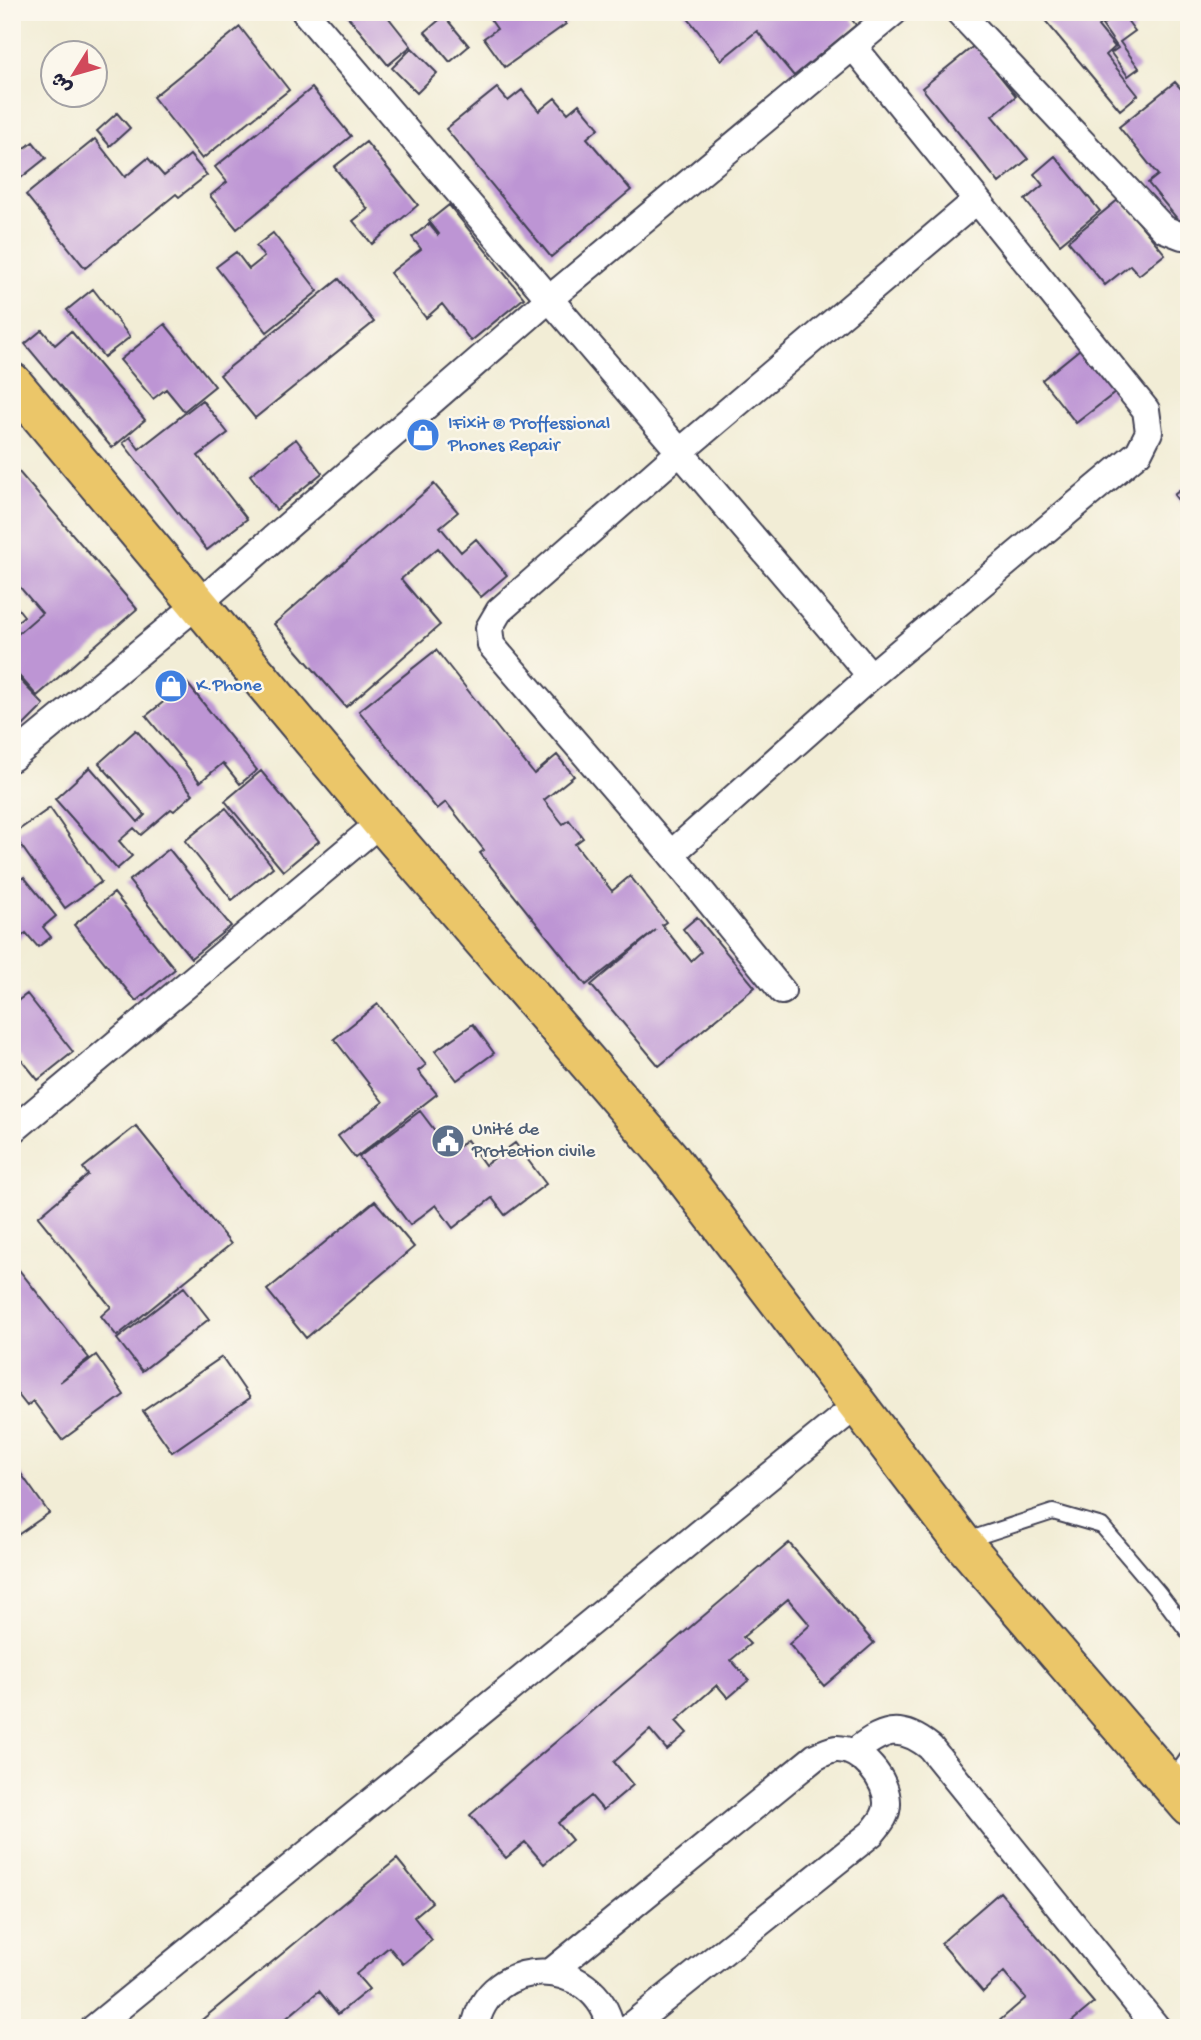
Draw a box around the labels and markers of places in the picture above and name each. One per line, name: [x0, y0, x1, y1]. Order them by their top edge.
place label: IFixit ® Proffessional Phones Repair: [447, 413, 610, 458]
shop icon: IFixit ® Proffessional Phones Repair: [404, 416, 442, 454]
shop icon: K.Phone: [152, 667, 190, 705]
place label: K.Phone: [196, 675, 262, 698]
place label: Unité de Protection civile: [471, 1119, 596, 1164]
public building icon: Unité de Protection civile: [429, 1122, 467, 1160]

